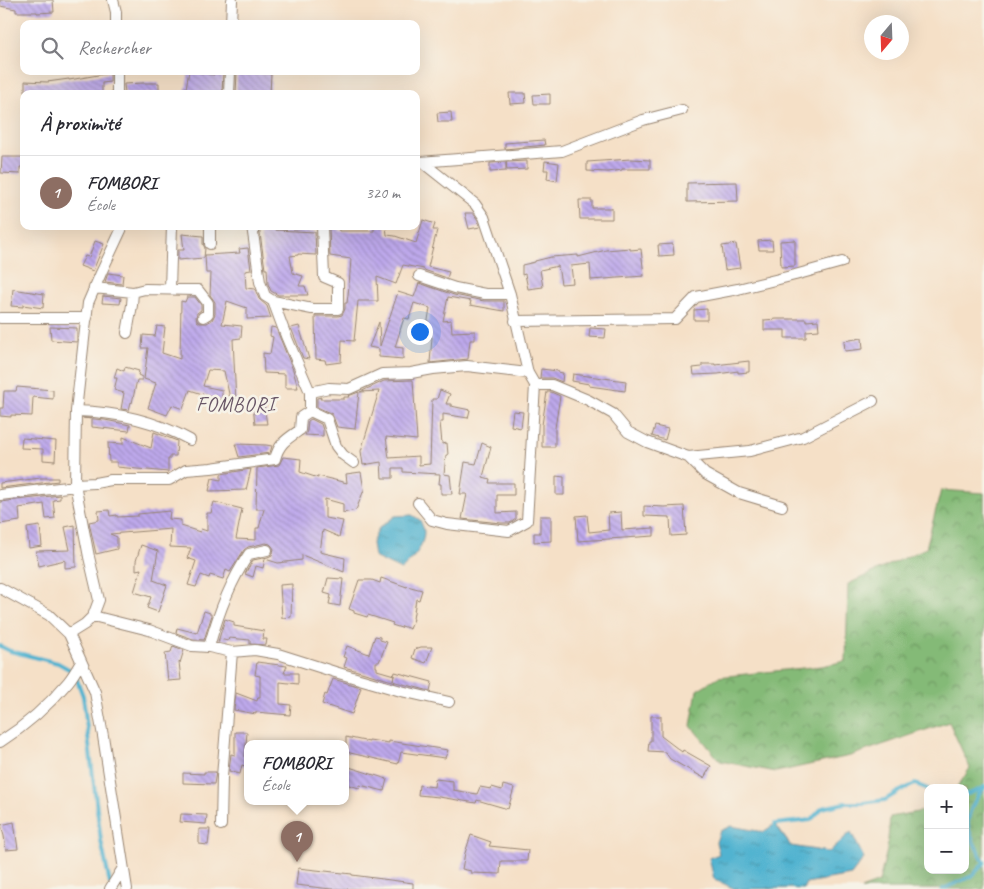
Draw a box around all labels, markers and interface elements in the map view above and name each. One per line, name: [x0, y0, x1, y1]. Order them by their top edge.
north arrow: [864, 15, 909, 60]
search box: [20, 20, 420, 75]
icon: search: [38, 34, 66, 62]
text: Rechercher: [78, 36, 151, 60]
text: À proximité: [40, 110, 120, 136]
text: FOMBORI: [87, 171, 157, 195]
text: 1: [52, 183, 60, 203]
text: 320 m: [366, 183, 400, 203]
text: École: [87, 195, 115, 215]
your location: [407, 319, 433, 345]
district label: FOMBORI: [196, 392, 280, 417]
popup: [244, 740, 349, 805]
text: FOMBORI: [262, 751, 331, 775]
text: École: [262, 775, 290, 795]
map controls: [924, 784, 969, 874]
button: +: [924, 784, 969, 829]
pin: 1: [281, 821, 313, 862]
button: −: [924, 829, 969, 874]

